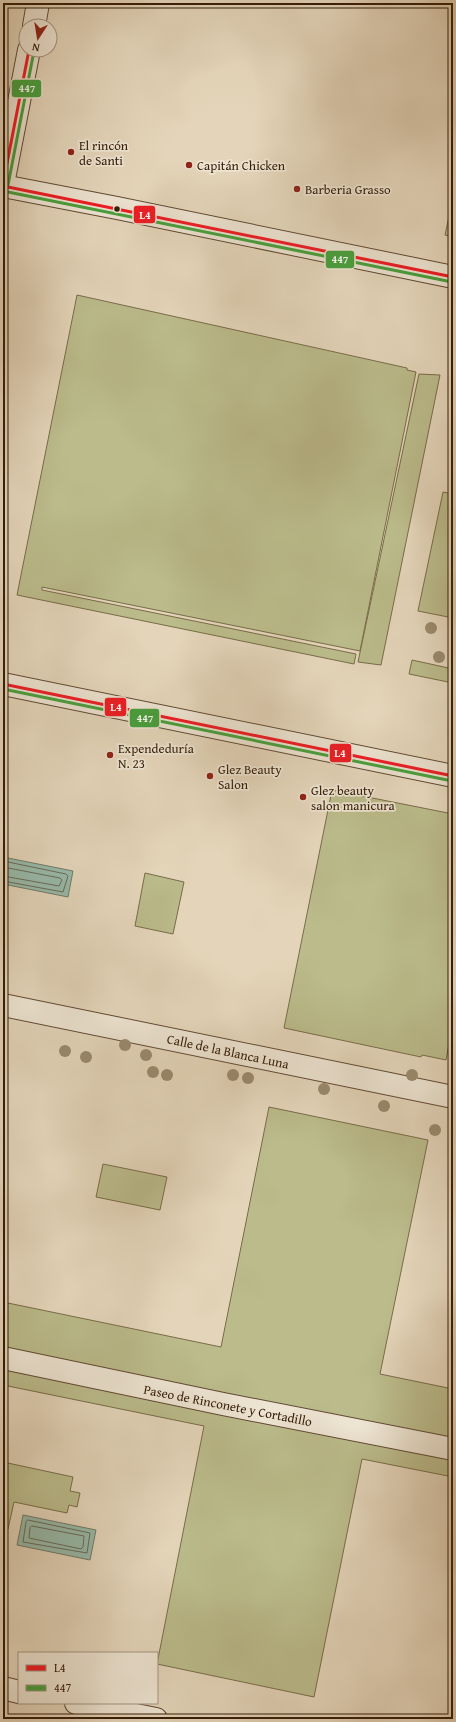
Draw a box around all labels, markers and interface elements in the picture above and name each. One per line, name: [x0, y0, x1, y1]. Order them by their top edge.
north arrow: [18, 18, 58, 58]
text: N: [30, 39, 41, 56]
line badge: 447: [11, 79, 42, 98]
text: 447: [18, 80, 36, 96]
place label: El rincón de Santi: [79, 136, 129, 170]
marker: El rincón de Santi: [66, 147, 76, 157]
place label: Capitán Chicken: [197, 156, 286, 175]
marker: Capitán Chicken: [184, 160, 194, 170]
place label: Barberia Grasso: [305, 180, 391, 199]
marker: Barberia Grasso: [292, 184, 302, 194]
unlabelled marker: [112, 204, 122, 214]
line badge: L4: [133, 205, 156, 224]
text: L4: [139, 207, 151, 223]
line badge: 447: [325, 250, 355, 269]
text: 447: [331, 251, 349, 267]
line badge: L4: [104, 697, 127, 717]
text: L4: [110, 699, 122, 715]
line badge: 447: [129, 708, 160, 728]
text: 447: [136, 710, 154, 726]
place label: Expendeduría N. 23: [118, 739, 195, 773]
line badge: L4: [329, 743, 352, 763]
text: L4: [334, 745, 346, 761]
marker: Expendeduría N. 23: [105, 750, 115, 760]
place label: Glez Beauty Salon: [218, 760, 282, 794]
marker: Glez Beauty Salon: [205, 771, 215, 781]
place label: Glez beauty salon manicura: [311, 781, 395, 815]
marker: Glez beauty salon manicura: [298, 792, 308, 802]
street label: Calle de la Blanca Luna: [165, 1029, 291, 1074]
street label: Paseo de Rinconete y Cortadillo: [142, 1380, 314, 1431]
legend: [18, 1652, 158, 1704]
text: L4: [54, 1659, 66, 1676]
text: 447: [54, 1679, 72, 1696]

